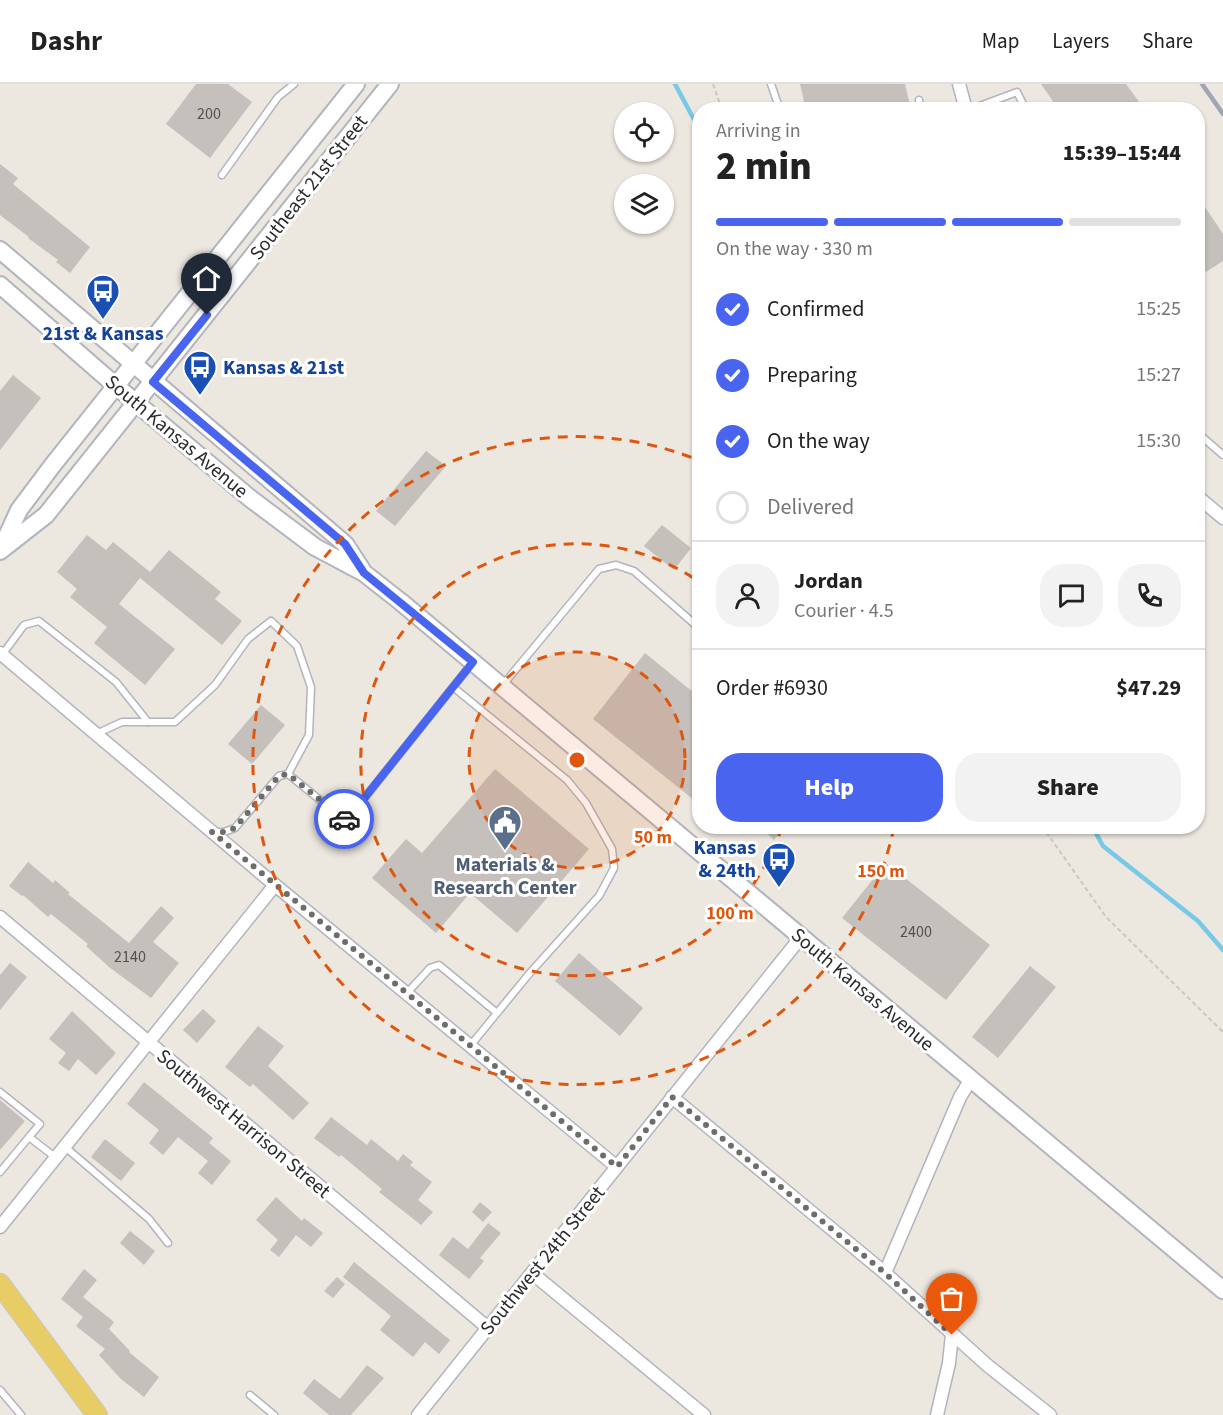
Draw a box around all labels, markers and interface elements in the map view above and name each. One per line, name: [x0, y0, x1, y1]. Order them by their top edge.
text: Dashr: [30, 21, 102, 61]
text: Map: [982, 26, 1019, 56]
text: Layers: [1052, 26, 1109, 56]
text: Share: [1142, 26, 1193, 56]
map controls: [614, 102, 674, 234]
button: locate: [614, 102, 674, 162]
house number: 200: [197, 103, 221, 125]
street label: Southeast 21st Street: [243, 109, 375, 266]
text: Arriving in: [716, 117, 801, 145]
text: 15:39–15:44: [1063, 137, 1181, 169]
text: 2 min: [716, 139, 812, 195]
button: layers: [614, 174, 674, 234]
text: On the way · 330 m: [716, 235, 873, 263]
pin: [181, 253, 232, 315]
icon: home: [190, 262, 223, 295]
bus stop icon: 21st & Kansas: [85, 273, 121, 320]
icon: check: [716, 293, 749, 326]
text: Confirmed: [767, 293, 864, 325]
text: 15:25: [1136, 295, 1181, 323]
place label: 21st & Kansas: [42, 320, 164, 348]
bus stop icon: Kansas & 21st: [182, 349, 218, 396]
place label: Kansas & 21st: [223, 354, 344, 382]
icon: check: [716, 359, 749, 392]
text: Preparing: [767, 359, 857, 391]
text: 15:27: [1136, 361, 1181, 389]
street label: South Kansas Avenue: [99, 368, 254, 505]
icon: check: [716, 425, 749, 458]
text: On the way: [767, 425, 870, 457]
text: 15:30: [1136, 427, 1181, 455]
text: Delivered: [767, 491, 854, 523]
button: person: [716, 564, 779, 627]
button: chat: [1040, 564, 1103, 627]
button: phone: [1118, 564, 1181, 627]
text: Jordan: [794, 565, 863, 597]
text: Courier · 4.5: [794, 597, 894, 625]
text: Order #6930: [716, 672, 828, 704]
text: $47.29: [1116, 672, 1181, 704]
centre of rings: [567, 750, 587, 770]
button: Help: [716, 753, 943, 822]
button: Share: [955, 753, 1181, 822]
courier: [314, 789, 374, 849]
icon: car: [328, 803, 361, 836]
public building icon: Materials & Research Center: [487, 804, 523, 851]
text: 50 m: [634, 825, 672, 850]
place label: Kansas & 24th: [693, 834, 756, 885]
bus stop icon: Kansas & 24th: [761, 841, 797, 888]
place label: Materials & Research Center: [433, 851, 577, 902]
text: 150 m: [857, 859, 905, 884]
text: 100 m: [706, 901, 754, 926]
street label: South Kansas Avenue: [785, 921, 940, 1058]
house number: 2400: [900, 921, 932, 943]
house number: 2140: [114, 946, 146, 968]
street label: Southwest Harrison Street: [150, 1043, 336, 1205]
street label: Southwest 24th Street: [474, 1180, 612, 1341]
pin: [926, 1273, 977, 1335]
icon: bag: [935, 1282, 968, 1315]

